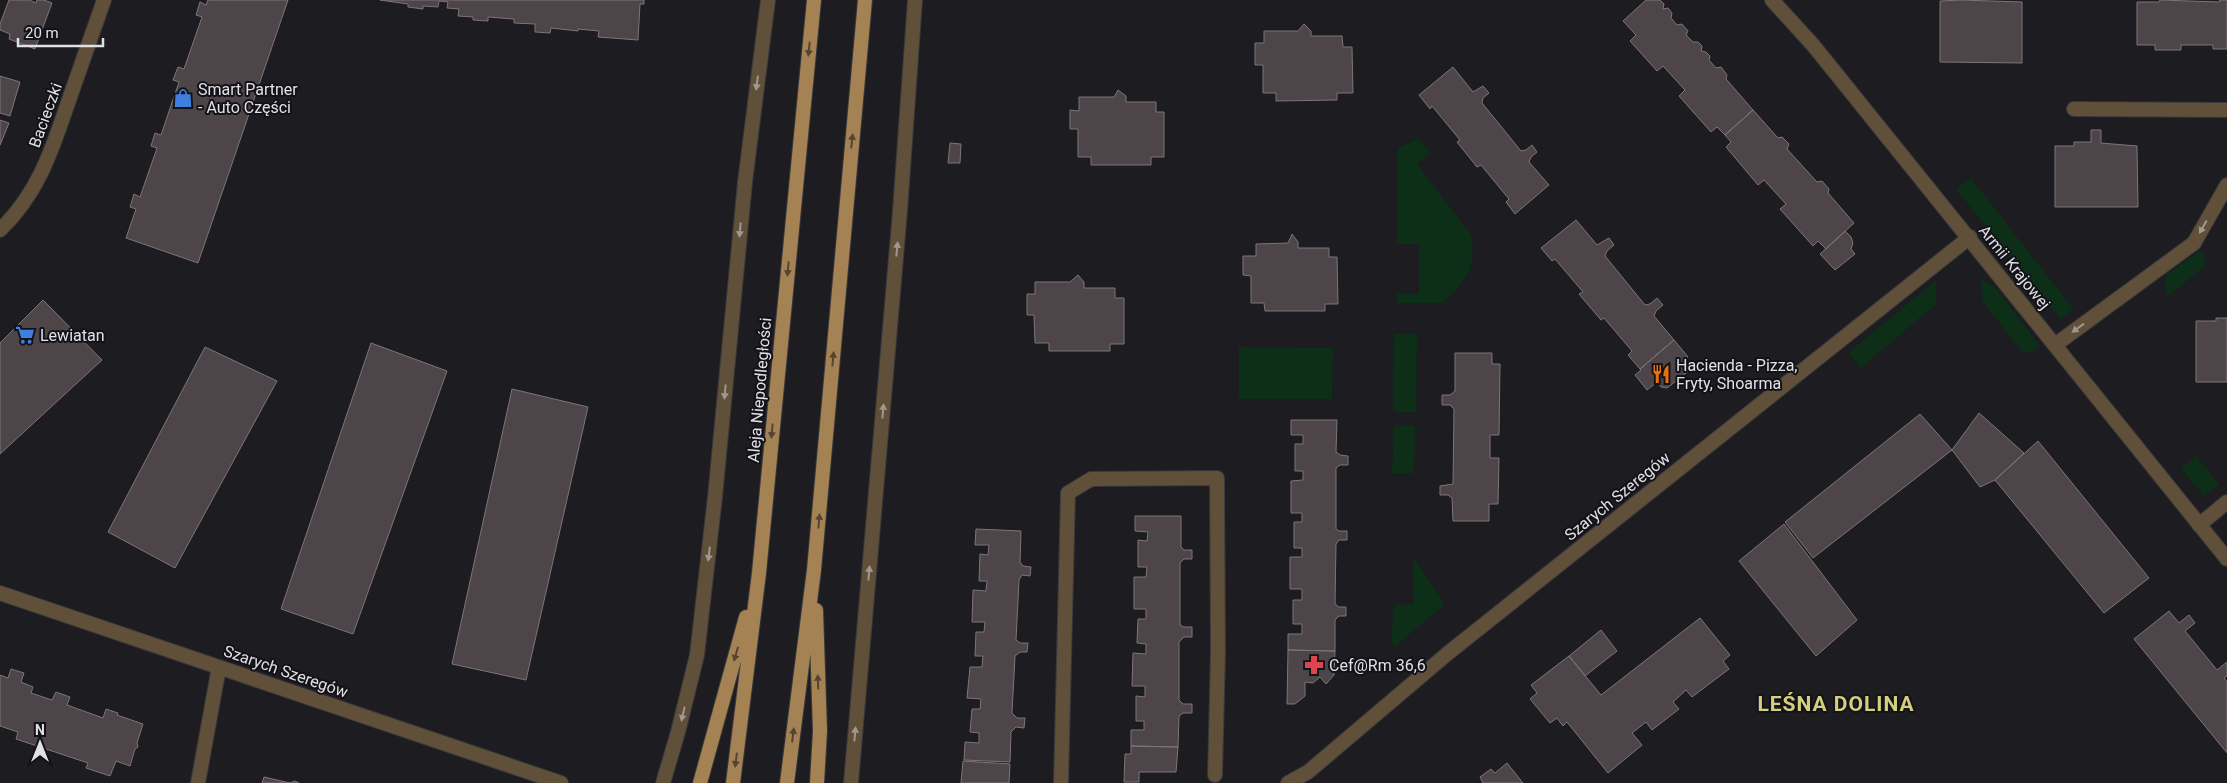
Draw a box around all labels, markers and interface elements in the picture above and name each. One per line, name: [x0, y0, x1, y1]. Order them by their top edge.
scale bar: [18, 15, 102, 47]
text: 20 m: [25, 24, 59, 42]
one-way arrow: [805, 41, 813, 57]
one-way arrow: [753, 75, 761, 91]
street label: Bacieczki: [25, 80, 66, 150]
place label: Smart Partner - Auto Części: [198, 80, 298, 117]
shop icon: Smart Partner - Auto Części: [172, 87, 194, 109]
one-way arrow: [848, 132, 856, 148]
one-way arrow: [2199, 220, 2207, 235]
street label: Armii Krajowej: [1975, 221, 2054, 313]
one-way arrow: [736, 223, 744, 239]
one-way arrow: [893, 240, 901, 256]
one-way arrow: [784, 261, 792, 277]
street label: Aleja Niepodległości: [744, 317, 775, 463]
one-way arrow: [2071, 323, 2084, 333]
supermarket icon: Lewiatan: [14, 324, 36, 346]
place label: Lewiatan: [40, 326, 105, 345]
one-way arrow: [829, 351, 837, 367]
place label: Hacienda - Pizza, Fryty, Shoarma: [1676, 356, 1798, 393]
restaurant icon: Hacienda - Pizza, Fryty, Shoarma: [1650, 363, 1672, 385]
one-way arrow: [721, 385, 729, 401]
one-way arrow: [879, 402, 887, 418]
one-way arrow: [768, 423, 776, 439]
street label: Szarych Szeregów: [1561, 448, 1674, 545]
one-way arrow: [815, 513, 823, 529]
one-way arrow: [705, 546, 713, 562]
one-way arrow: [865, 564, 873, 580]
street label: Szarych Szeregów: [221, 641, 350, 702]
one-way arrow: [732, 646, 740, 661]
pharmacy icon: Cef@Rm 36,6: [1303, 654, 1325, 676]
place label: Cef@Rm 36,6: [1329, 656, 1426, 675]
one-way arrow: [814, 674, 822, 690]
district label: LEŚNA DOLINA: [1757, 692, 1915, 716]
one-way arrow: [679, 707, 687, 722]
north arrow: [15, 718, 65, 768]
text: N: [35, 722, 45, 738]
one-way arrow: [789, 726, 797, 742]
one-way arrow: [851, 726, 859, 742]
one-way arrow: [732, 753, 740, 769]

